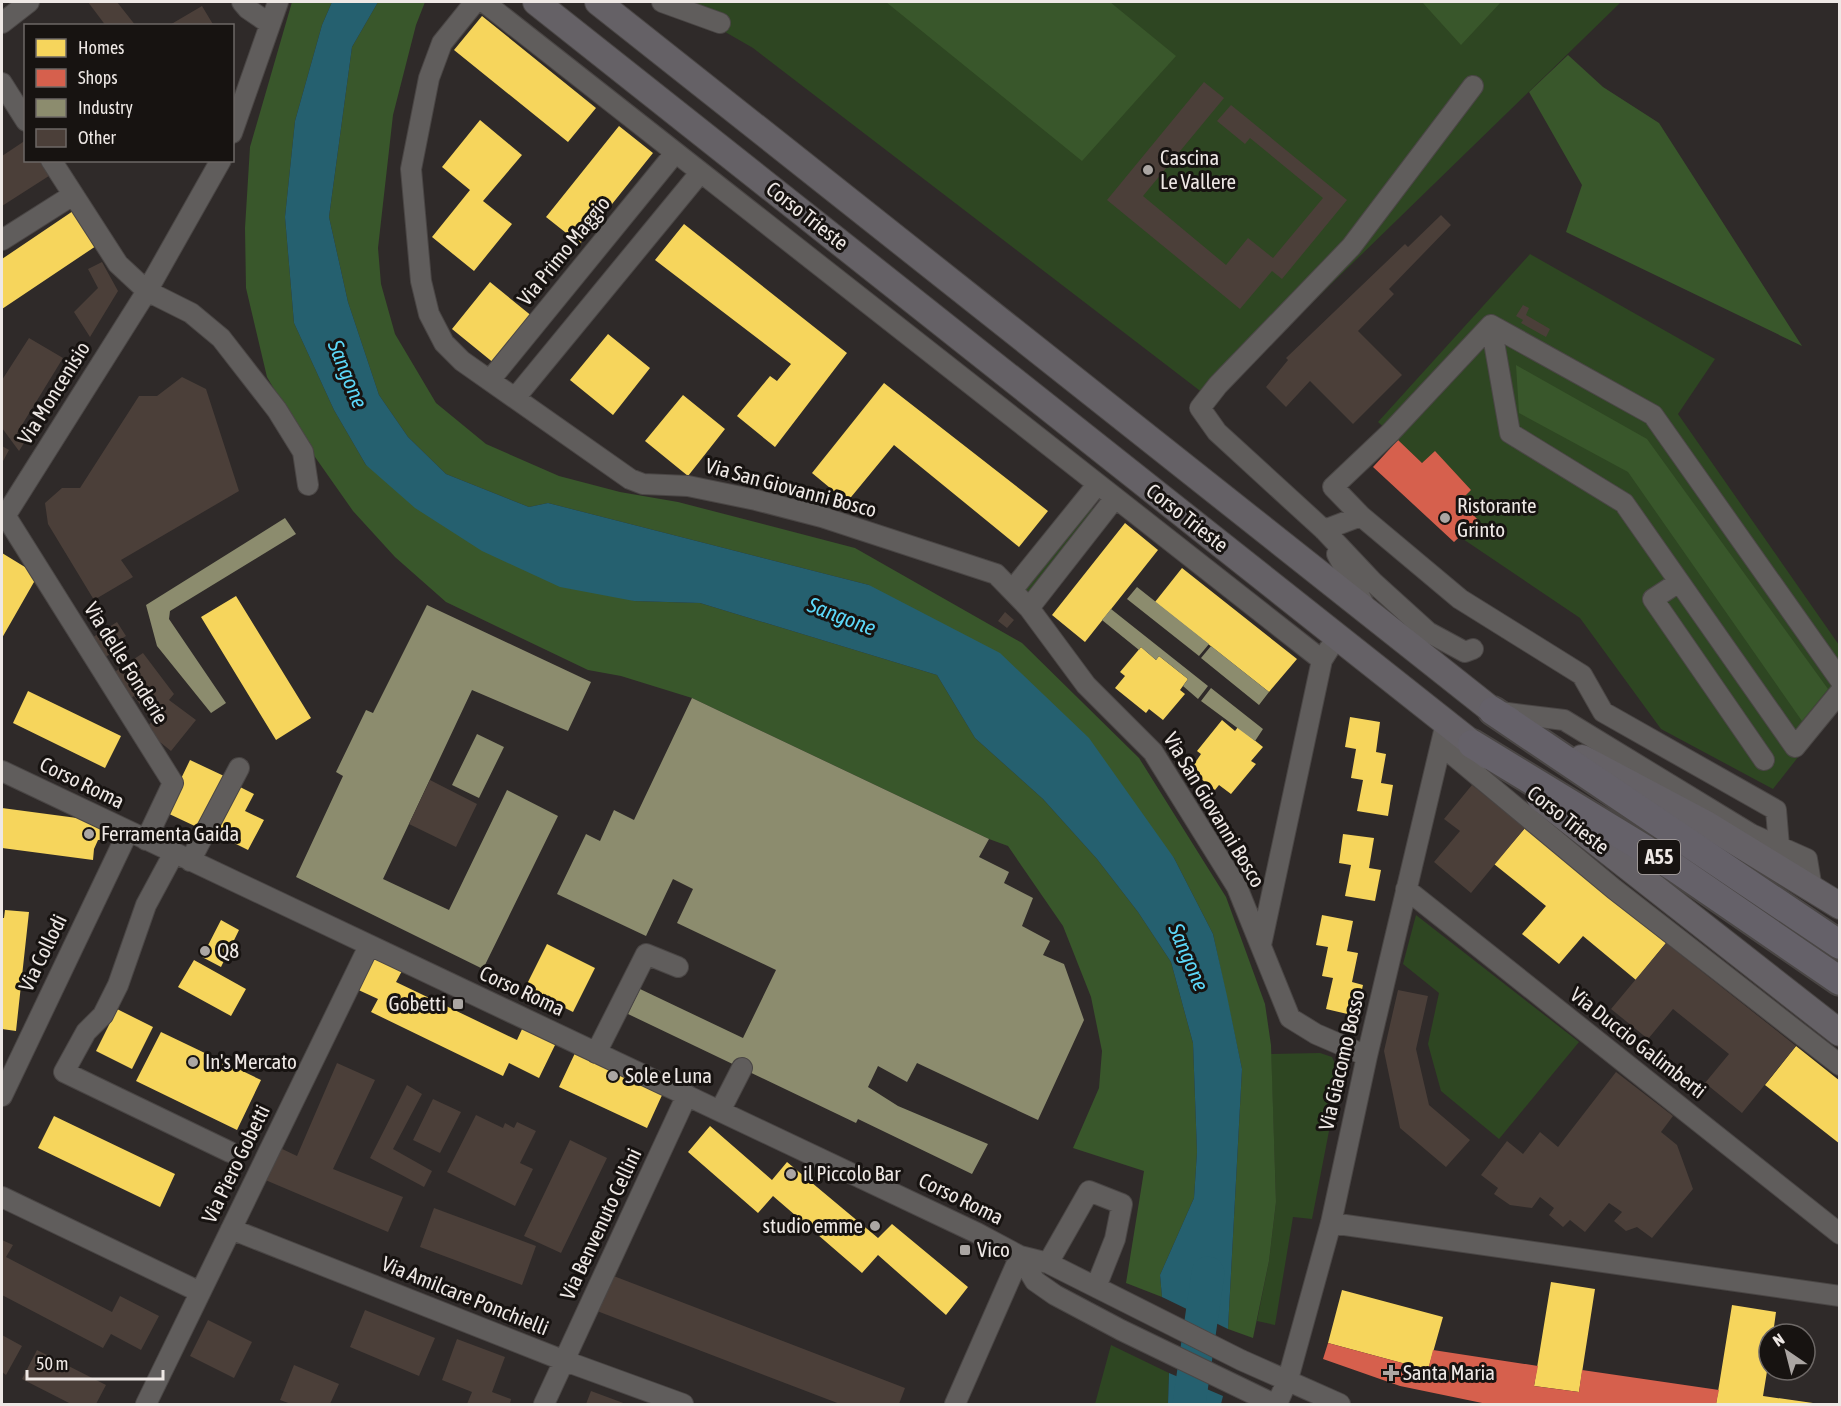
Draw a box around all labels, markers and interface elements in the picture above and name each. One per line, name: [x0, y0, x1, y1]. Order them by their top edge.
legend: [24, 24, 234, 162]
text: Homes: [78, 37, 124, 58]
text: Shops: [78, 67, 118, 88]
text: Industry: [78, 97, 133, 118]
text: Other: [78, 127, 117, 148]
place label: Cascina Le Vallere: [1160, 145, 1236, 193]
marker: Cascina Le Vallere: [1141, 163, 1155, 177]
street label: Corso Trieste: [762, 176, 853, 255]
street label: Via Primo Maggio: [512, 191, 614, 310]
water label: Sangone: [322, 335, 373, 412]
street label: Via Moncenisio: [12, 337, 94, 448]
street label: Via San Giovanni Bosco: [703, 453, 879, 521]
street label: Corso Trieste: [1142, 478, 1233, 557]
place label: Ristorante Grinto: [1457, 493, 1537, 541]
marker: Ristorante Grinto: [1438, 511, 1452, 525]
water label: Sangone: [803, 591, 880, 641]
street label: Via delle Fonderie: [80, 597, 174, 728]
street label: Via San Giovanni Bosco: [1159, 728, 1271, 891]
street label: Corso Roma: [36, 751, 129, 813]
street label: Corso Trieste: [1523, 780, 1614, 859]
place label: Ferramenta Gaida: [101, 821, 239, 845]
marker: Ferramenta Gaida: [82, 827, 96, 841]
road number: A55: [1638, 840, 1680, 874]
street label: Via Collodi: [13, 910, 71, 995]
water label: Sangone: [1163, 918, 1215, 995]
place label: Q8: [217, 938, 239, 962]
marker: Q8: [198, 944, 212, 958]
street label: Corso Roma: [476, 960, 569, 1020]
street label: Via Duccio Galimberti: [1566, 982, 1711, 1103]
street label: Via Giacomo Bosso: [1313, 987, 1369, 1132]
place label: Gobetti: [389, 991, 446, 1015]
marker: Gobetti: [451, 997, 465, 1011]
place label: In's Mercato: [205, 1049, 297, 1073]
marker: In's Mercato: [186, 1055, 200, 1069]
place label: Sole e Luna: [625, 1063, 712, 1087]
marker: Sole e Luna: [606, 1069, 620, 1083]
street label: Via Piero Gobetti: [196, 1101, 274, 1227]
street label: Via Benvenuto Cellini: [555, 1144, 646, 1303]
place label: il Piccolo Bar: [803, 1161, 901, 1185]
marker: il Piccolo Bar: [784, 1167, 798, 1181]
street label: Corso Roma: [915, 1167, 1008, 1229]
place label: studio emme: [763, 1213, 863, 1237]
marker: studio emme: [868, 1219, 882, 1233]
place label: Vico: [977, 1237, 1010, 1261]
marker: Vico: [958, 1243, 972, 1257]
street label: Via Amilcare Ponchielli: [378, 1251, 552, 1340]
north arrow: [1757, 1322, 1817, 1382]
text: N: [1769, 1330, 1787, 1350]
scale bar: [27, 1343, 164, 1381]
text: 50 m: [36, 1353, 68, 1374]
place label: Santa Maria: [1403, 1360, 1495, 1384]
marker: Santa Maria: [1384, 1366, 1398, 1380]

